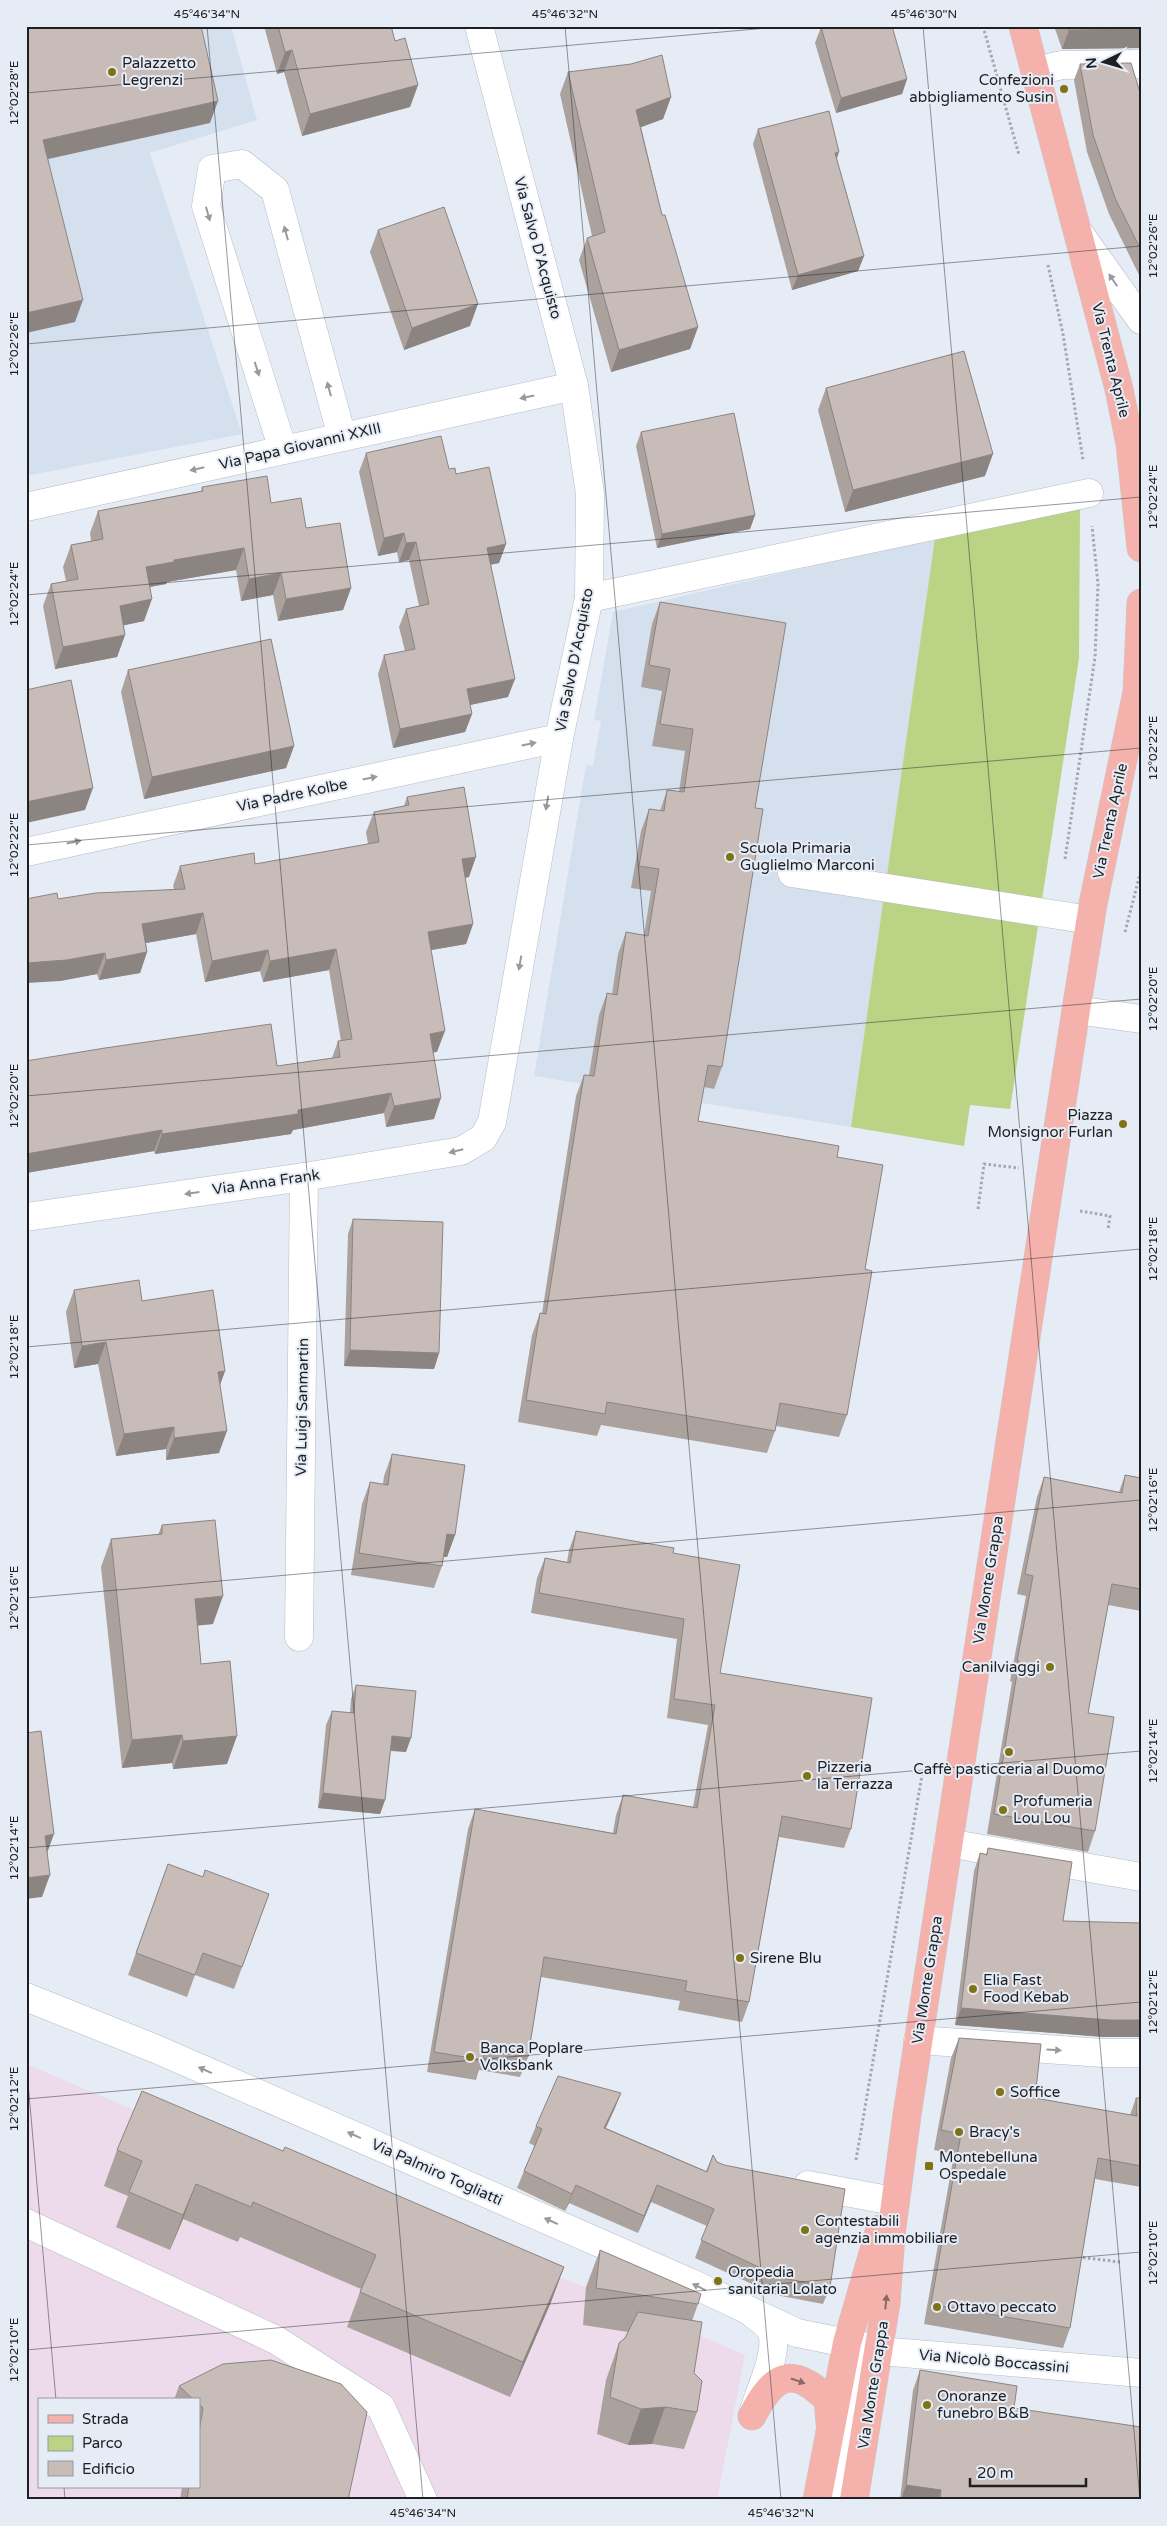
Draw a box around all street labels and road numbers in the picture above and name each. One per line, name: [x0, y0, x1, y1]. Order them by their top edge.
street label: Via Salvo D'Acquisto: [510, 175, 566, 321]
street label: Via Trenta Aprile: [1088, 301, 1134, 419]
street label: Via Papa Giovanni XXIII: [217, 419, 383, 473]
street label: Via Salvo D'Acquisto: [551, 586, 597, 734]
street label: Via Trenta Aprile: [1089, 761, 1131, 881]
street label: Via Padre Kolbe: [235, 774, 349, 816]
street label: Via Anna Frank: [211, 1166, 321, 1198]
street label: Via Luigi Sanmartin: [292, 1338, 312, 1476]
street label: Via Monte Grappa: [969, 1515, 1007, 1645]
street label: Via Monte Grappa: [908, 1915, 946, 2045]
street label: Via Palmiro Togliatti: [369, 2135, 505, 2209]
street label: Via Monte Grappa: [854, 2320, 892, 2450]
street label: Via Nicolò Boccassini: [918, 2345, 1070, 2377]

